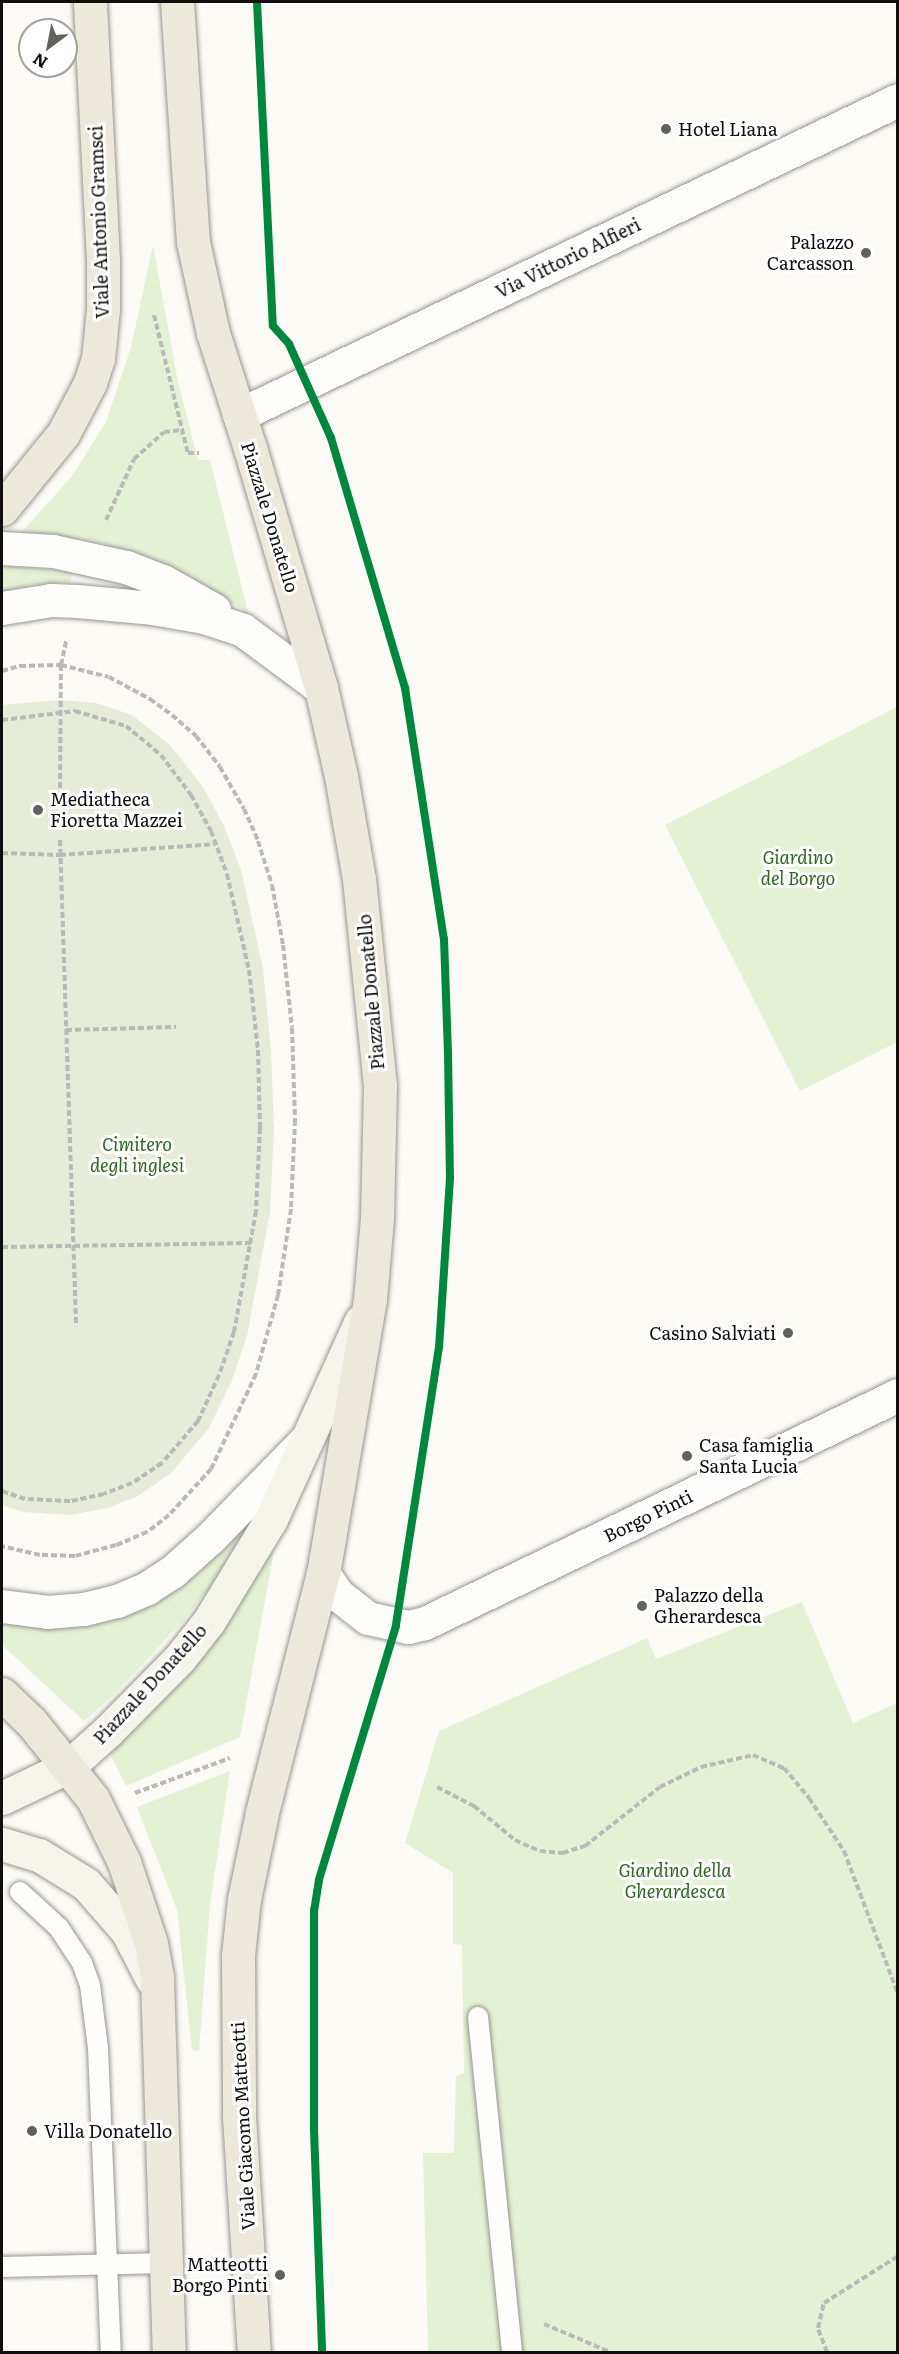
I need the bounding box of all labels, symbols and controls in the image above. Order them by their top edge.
north arrow [18,18,78,78]
text: N [27,48,52,75]
place label: Hotel Liana [678,118,778,140]
marker: Hotel Liana [659,122,673,136]
street label: Viale Antonio Gramsci [85,125,113,319]
street label: Via Vittorio Alfieri [492,213,644,303]
place label: Palazzo Carcasson [767,232,854,274]
marker: Palazzo Carcasson [859,246,873,260]
street label: Piazzale Donatello [237,439,303,595]
place label: Mediatheca Fioretta Mazzei [50,789,183,832]
marker: Mediatheca Fioretta Mazzei [31,803,45,817]
park label: Giardino del Borgo [761,847,835,890]
street label: Piazzale Donatello [353,913,389,1071]
park label: Cimitero degli inglesi [90,1134,184,1176]
place label: Casino Salviati [649,1322,776,1344]
marker: Casino Salviati [781,1326,795,1340]
place label: Casa famiglia Santa Lucia [699,1435,814,1478]
marker: Casa famiglia Santa Lucia [680,1449,694,1463]
street label: Borgo Pinti [600,1485,696,1547]
place label: Palazzo della Gherardesca [654,1585,764,1628]
marker: Palazzo della Gherardesca [635,1599,649,1613]
street label: Piazzale Donatello [89,1619,211,1749]
park label: Giardino della Gherardesca [619,1860,731,1902]
street label: Viale Giacomo Matteotti [227,2021,259,2231]
place label: Villa Donatello [44,2120,172,2142]
marker: Villa Donatello [25,2124,39,2138]
place label: Matteotti Borgo Pinti [172,2254,268,2296]
marker: Matteotti Borgo Pinti [273,2268,287,2282]

